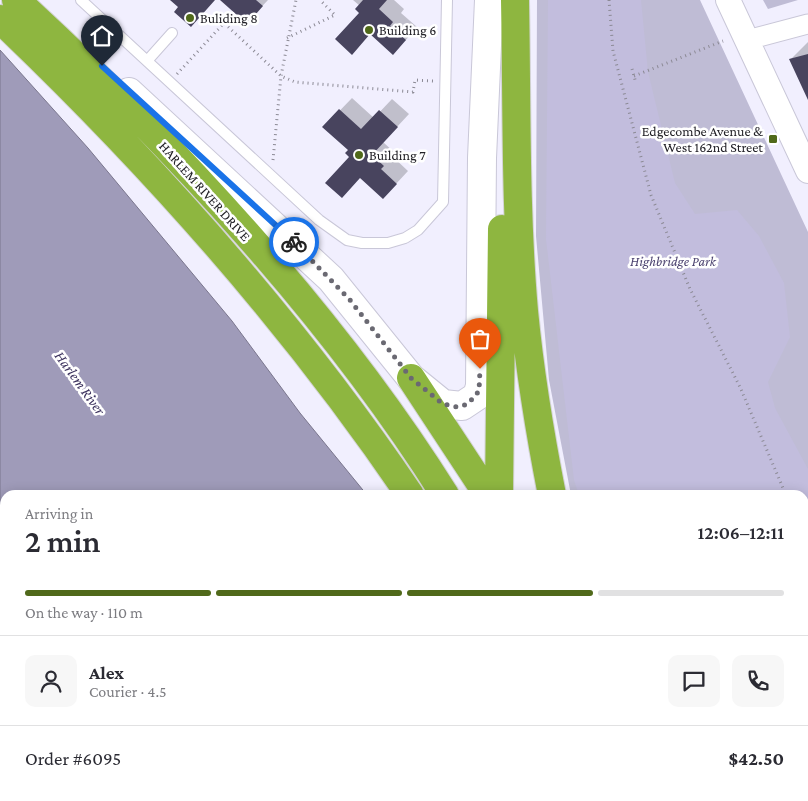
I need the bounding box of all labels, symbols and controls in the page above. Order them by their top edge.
place label: Buliding 8 [200,10,258,26]
marker: Buliding 8 [184,12,196,24]
pin [81,15,123,66]
icon: home [88,22,116,50]
place label: Building 6 [379,22,436,38]
marker: Building 6 [363,24,375,36]
place label: Edgecombe Avenue & West 162nd Street [642,123,763,155]
marker: Edgecombe Avenue & West 162nd Street [767,133,779,145]
street label: HARLEM RIVER DRIVE [156,138,254,244]
place label: Building 7 [369,147,426,163]
marker: Building 7 [353,149,365,161]
courier [269,217,319,267]
icon: bike [280,228,308,256]
park label: Highbridge Park [630,253,717,269]
pin [459,318,501,369]
icon: bag [466,325,494,353]
water label: Harlem River [52,348,109,418]
text: Arriving in [25,505,93,522]
text: 12:06–12:11 [697,522,784,543]
text: 2 min [25,523,100,559]
text: On the way · 110 m [25,604,143,621]
button: person [25,655,77,707]
button: chat [668,655,720,707]
button: phone [732,655,784,707]
text: Alex [89,662,124,683]
text: Courier · 4.5 [89,683,167,700]
text: Order #6095 [25,748,121,769]
text: $42.50 [729,748,784,769]

